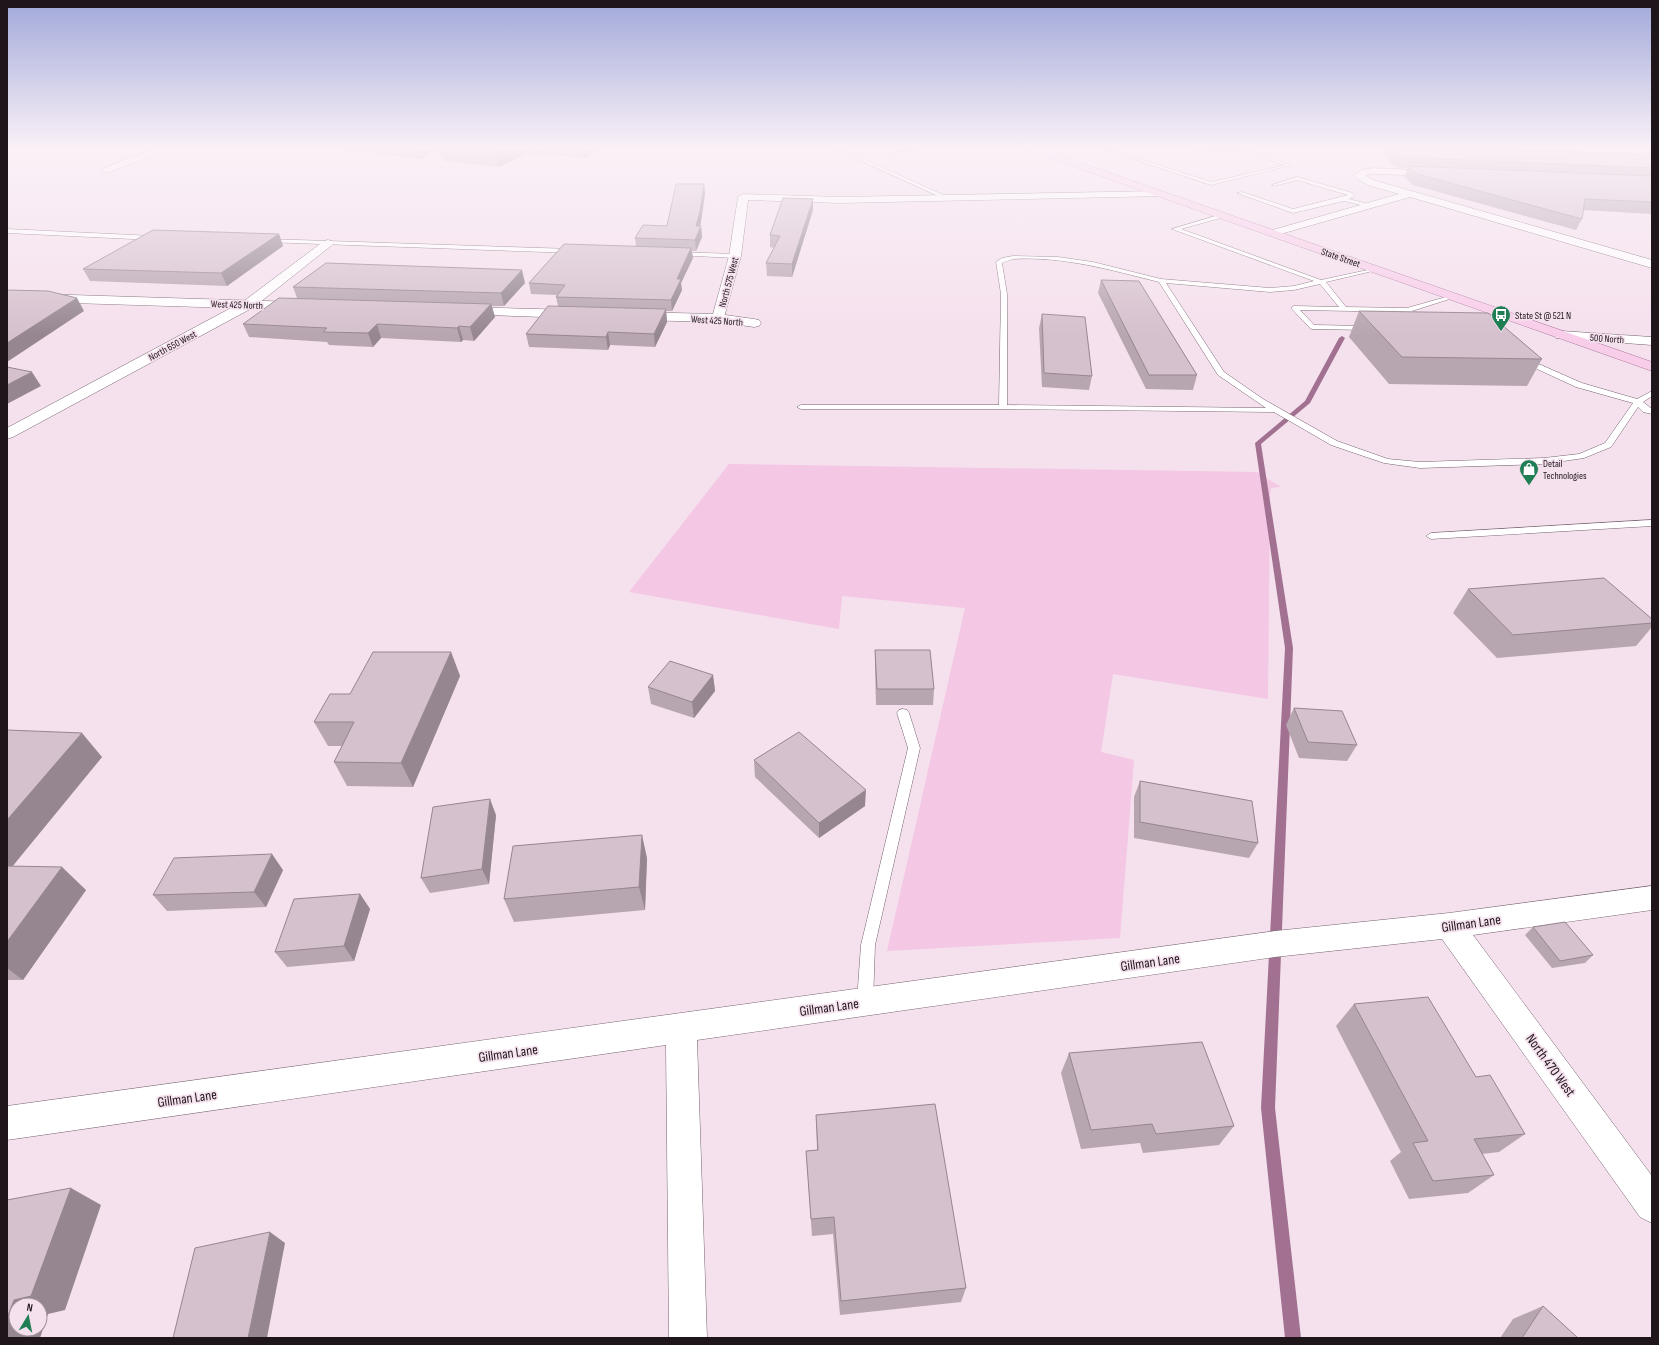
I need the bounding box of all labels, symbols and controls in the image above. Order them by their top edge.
street label: State Street [1319,246,1362,270]
street label: North 575 West [716,256,741,309]
street label: West 425 North [211,298,263,312]
bus stop icon: State St @ 521 N [1490,304,1512,332]
place label: State St @ 521 N [1515,310,1571,322]
street label: West 425 North [691,313,743,329]
street label: North 650 West [146,328,199,364]
street label: 500 North [1590,332,1624,346]
shop icon: Detail Technologies [1518,458,1540,486]
place label: Detail Technologies [1543,458,1587,482]
street label: Gillman Lane [1440,911,1502,936]
street label: Gillman Lane [1119,950,1181,975]
street label: Gillman Lane [798,995,860,1020]
street label: North 470 West [1522,1031,1579,1100]
street label: Gillman Lane [477,1041,539,1066]
street label: Gillman Lane [156,1086,218,1111]
north arrow [8,1297,48,1337]
text: N [26,1301,34,1315]

